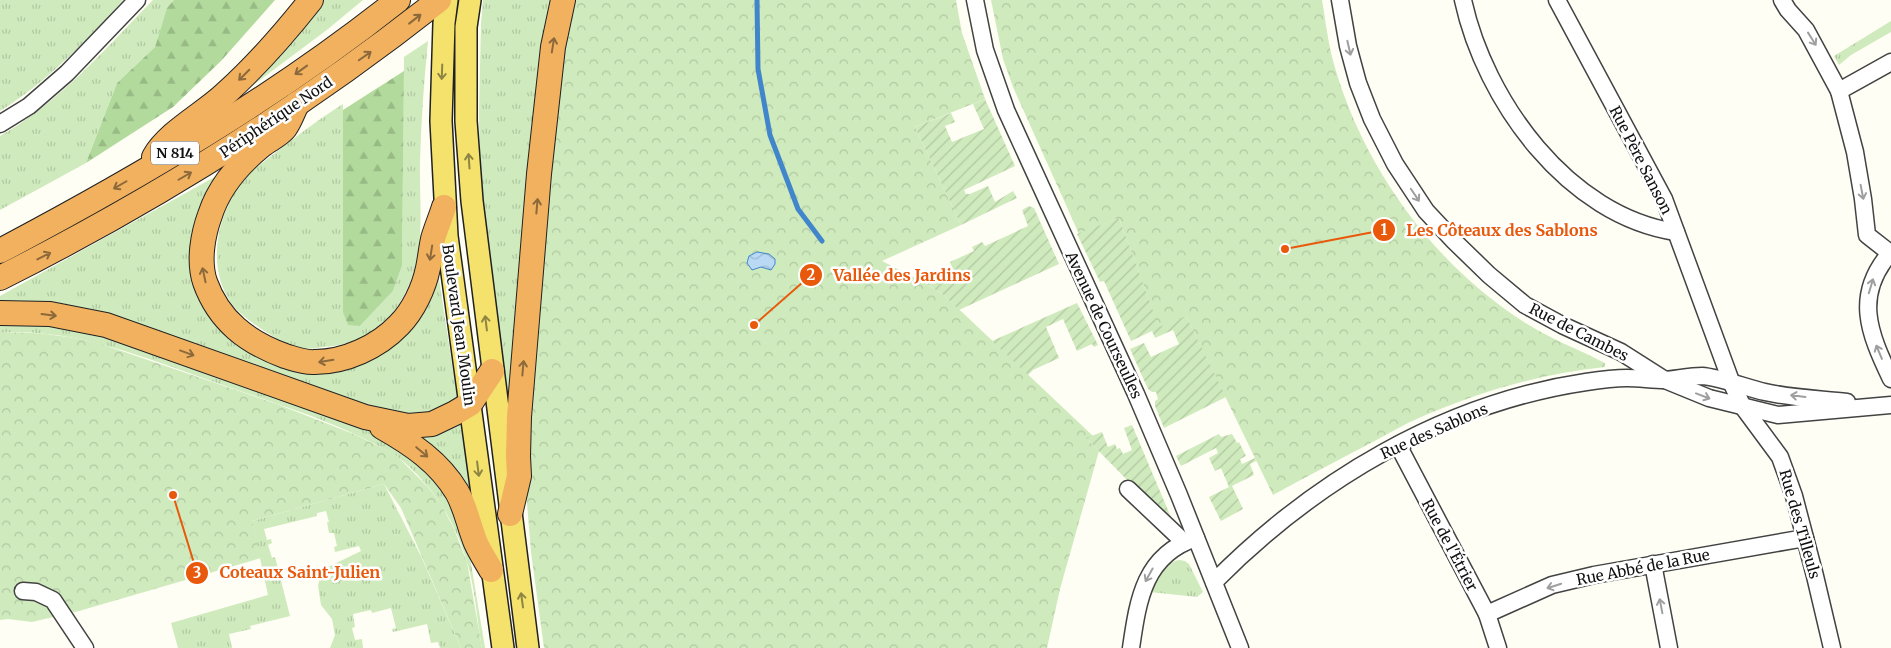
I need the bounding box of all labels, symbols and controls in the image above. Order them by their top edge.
one-way arrow [408,14,421,25]
one-way arrow [1807,31,1817,45]
one-way arrow [549,37,559,53]
one-way arrow [1345,39,1354,55]
one-way arrow [358,51,372,61]
one-way arrow [437,64,447,80]
one-way arrow [295,65,308,76]
one-way arrow [237,69,250,81]
street label: Périphérique Nord [216,72,336,162]
street label: Rue Père Sanson [1605,103,1677,217]
road number: N 814 [151,142,199,164]
one-way arrow [464,154,473,170]
one-way arrow [178,171,192,181]
one-way arrow [112,180,127,190]
one-way arrow [1857,183,1867,199]
one-way arrow [1410,188,1420,202]
one-way arrow [532,199,541,215]
callout: Les Côteaux des Sablons [1371,214,1608,245]
text: 1 [1381,220,1388,239]
text: Les Côteaux des Sablons [1406,220,1598,240]
street label: Boulevard Jean Moulin [438,243,480,407]
one-way arrow [425,245,435,261]
street label: Avenue de Courseulles [1061,247,1146,402]
one-way arrow [36,251,51,261]
callout: Vallée des Jardins [798,260,981,291]
text: 2 [807,265,816,284]
text: Vallée des Jardins [832,265,971,285]
one-way arrow [199,267,209,283]
one-way arrow [1867,279,1877,295]
street label: Rue de Cambes [1526,299,1632,365]
one-way arrow [40,310,56,320]
one-way arrow [481,315,491,331]
one-way arrow [1873,345,1883,360]
one-way arrow [179,349,195,358]
one-way arrow [319,356,335,366]
one-way arrow [519,361,528,377]
one-way arrow [1791,391,1807,401]
one-way arrow [1695,392,1710,401]
street label: Rue des Sablons [1377,399,1491,463]
one-way arrow [415,446,428,457]
one-way arrow [473,461,483,477]
street label: Rue des Tilleuls [1775,467,1825,581]
street label: Rue de l'Étrier [1418,495,1483,594]
street label: Rue Abbé de la Rue [1575,545,1711,589]
callout: Coteaux Saint-Julien [185,557,390,588]
text: Coteaux Saint-Julien [220,562,380,582]
text: 3 [193,563,201,582]
one-way arrow [1144,567,1154,582]
one-way arrow [1546,581,1562,591]
one-way arrow [516,592,526,608]
one-way arrow [1655,599,1665,615]

